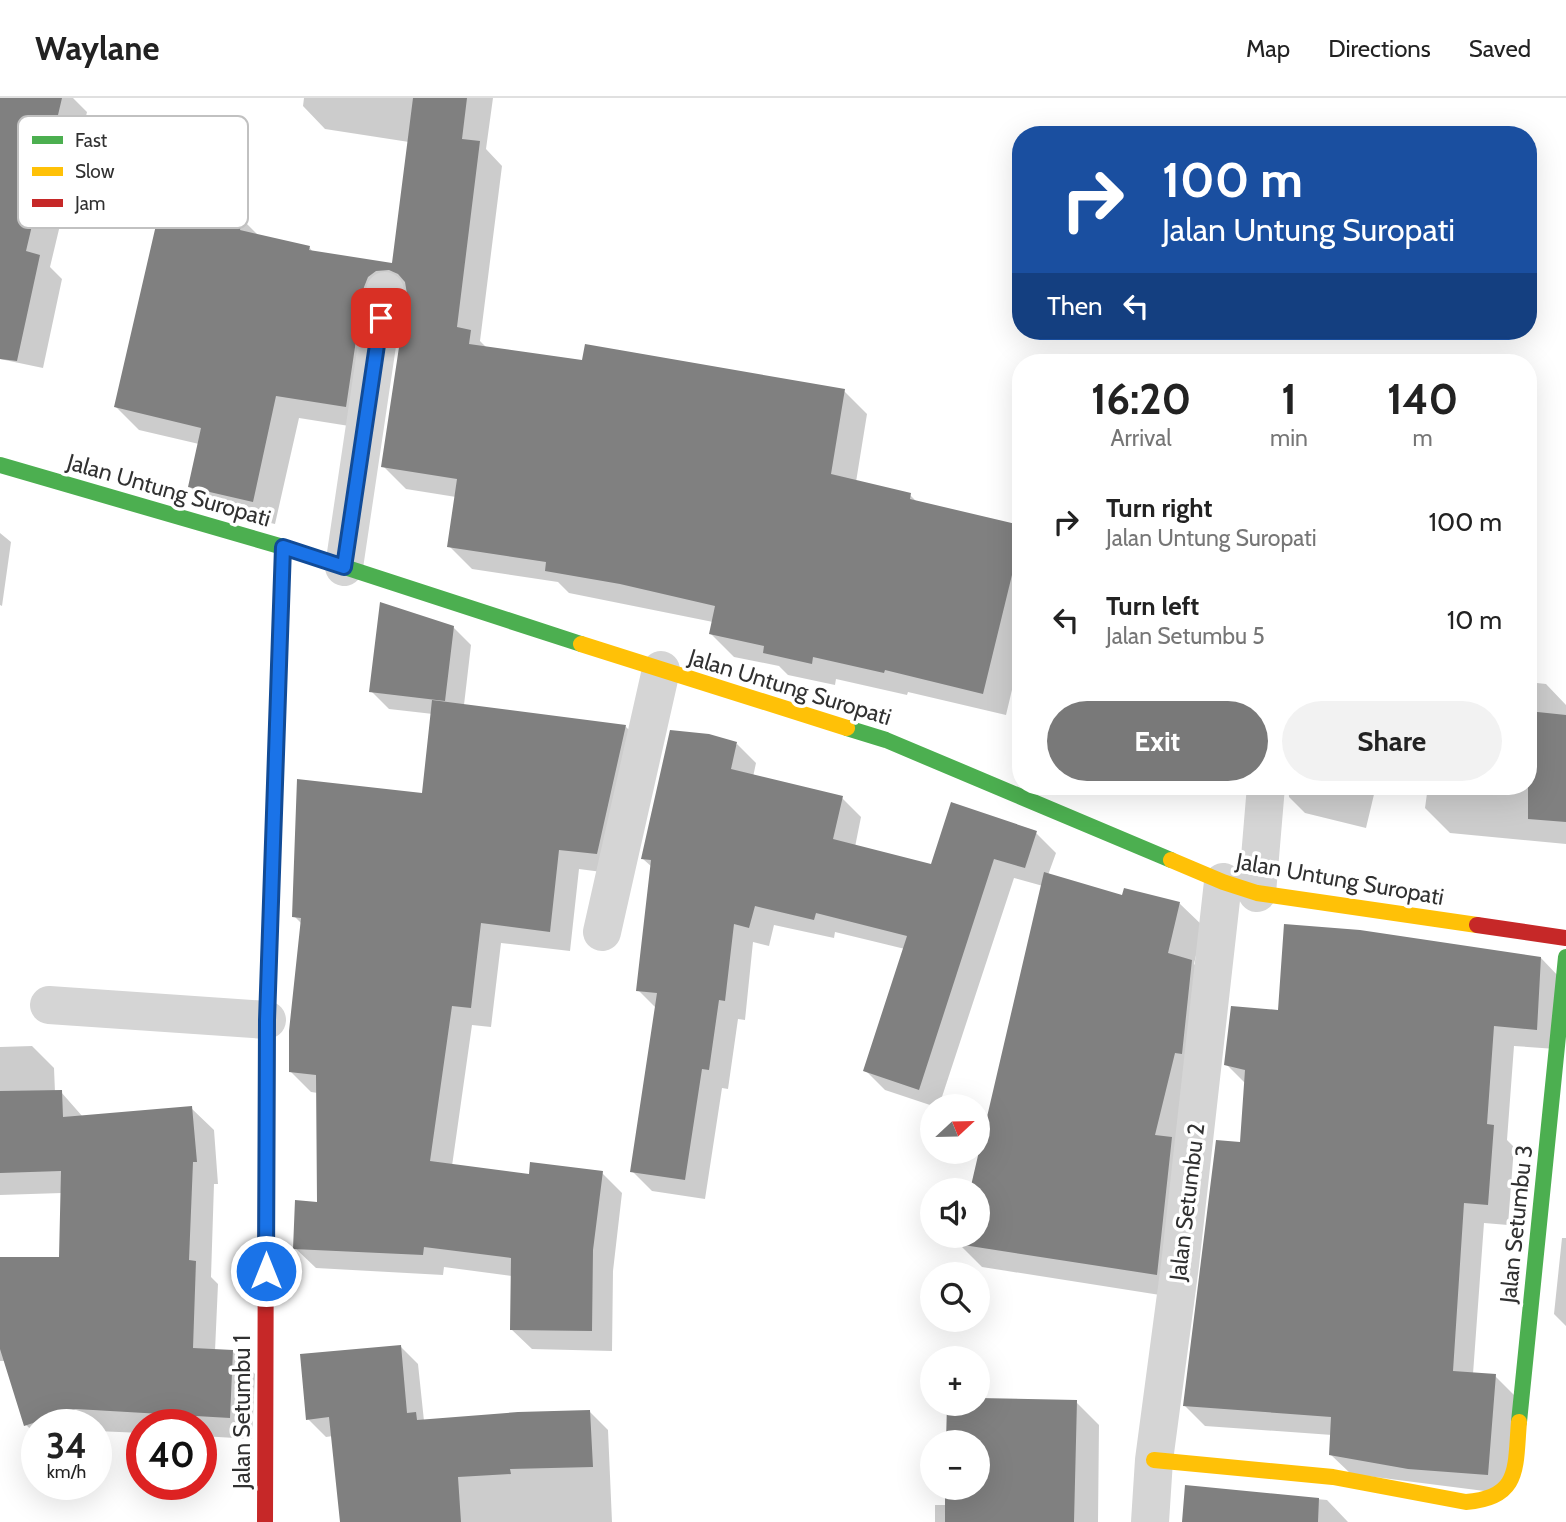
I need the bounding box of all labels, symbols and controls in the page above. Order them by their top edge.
text: Waylane [35,28,159,68]
text: Map [1246,34,1290,63]
text: Directions [1328,34,1431,63]
text: Saved [1469,34,1531,63]
legend [18,116,248,228]
text: Fast [75,129,108,152]
text: 100 m [1162,150,1303,209]
icon: right [1047,154,1138,245]
text: Slow [75,160,115,183]
text: Jam [74,192,105,215]
text: Jalan Untung Suropati [1162,210,1455,249]
icon: left [1117,287,1155,325]
pin [351,288,411,348]
text: Then [1047,290,1103,322]
icon: arrive [362,299,400,337]
text: 16:20 [1091,373,1191,425]
text: 1 [1281,373,1297,425]
text: 140 [1387,373,1458,425]
text: Arrival [1110,424,1172,452]
text: min [1270,424,1308,452]
text: m [1412,424,1433,452]
street label: Jalan Untung Suropati [63,447,274,532]
text: Turn right [1106,492,1212,524]
icon: right [1047,503,1085,541]
text: 100 m [1429,506,1502,538]
text: Jalan Untung Suropati [1106,524,1317,552]
text: Turn left [1106,590,1199,622]
icon: left [1047,601,1085,639]
text: 10 m [1447,604,1502,636]
text: Jalan Setumbu 5 [1106,622,1265,650]
street label: Jalan Untung Suropati [684,643,895,731]
button: Exit [1047,701,1268,781]
button: Share [1282,701,1502,781]
street label: Jalan Untung Suropati [1233,847,1446,911]
north arrow [920,1094,990,1164]
map controls [920,1094,990,1500]
street label: Jalan Setumbu 2 [1163,1122,1211,1283]
street label: Jalan Setumbu 3 [1494,1144,1538,1305]
button: sound [920,1178,990,1248]
position arrow [229,1234,303,1308]
button: search [920,1262,990,1332]
street label: Jalan Setumbu 1 [228,1335,256,1490]
button: + [920,1346,990,1416]
speed limit sign: 40 [126,1409,217,1500]
text: 34 [46,1424,87,1467]
button: − [920,1430,990,1500]
text: km/h [47,1461,86,1483]

